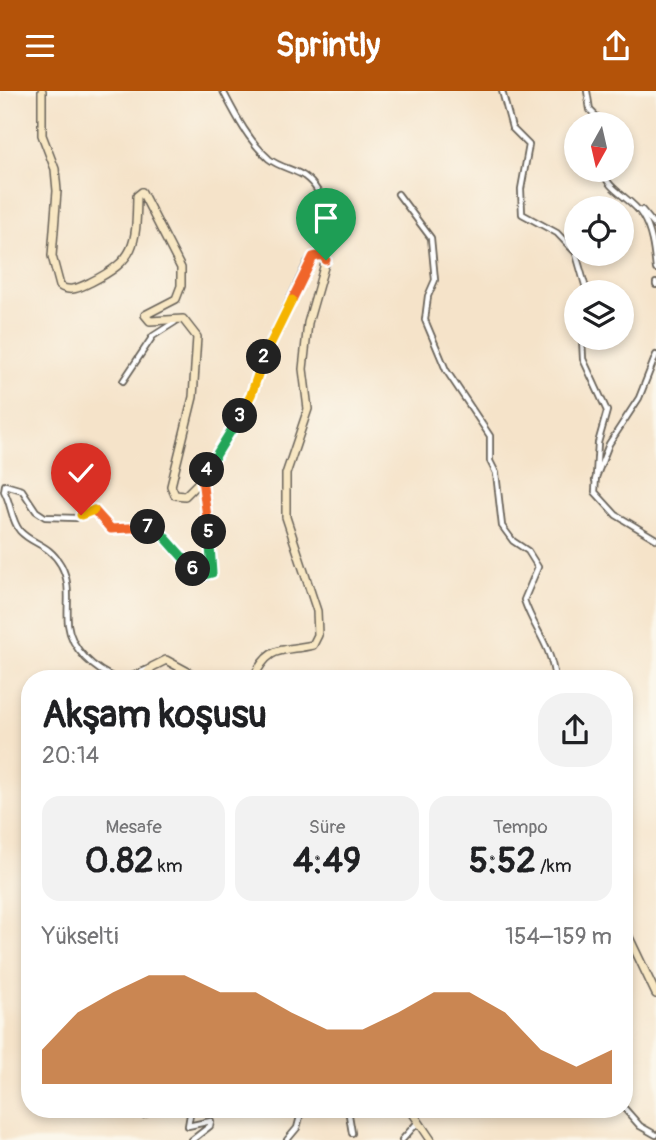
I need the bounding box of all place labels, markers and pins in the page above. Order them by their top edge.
pin [296,188,356,260]
pin: 2 [246,339,282,375]
pin: 3 [222,399,258,433]
pin [51,443,111,515]
pin: 4 [190,453,224,487]
pin: 7 [130,509,166,544]
pin: 5 [192,515,227,549]
pin: 6 [176,552,210,587]

